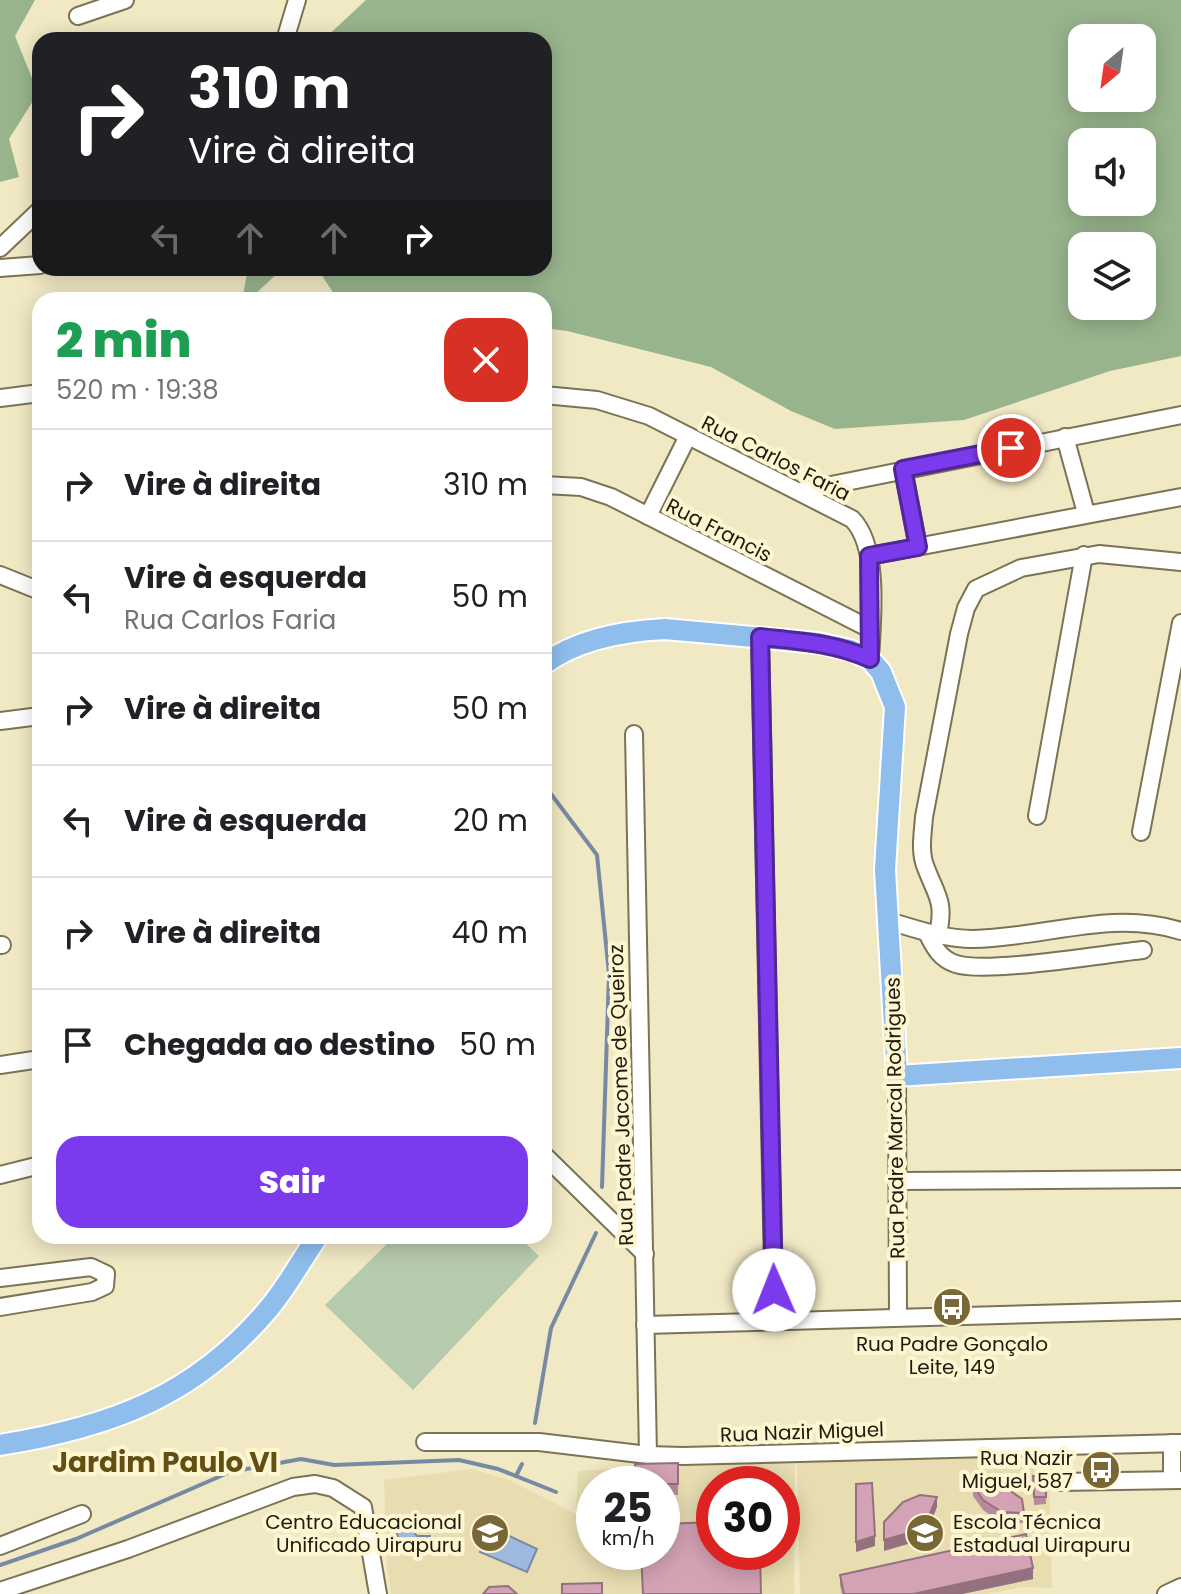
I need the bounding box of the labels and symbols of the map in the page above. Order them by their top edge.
north arrow [1068,24,1156,112]
street label: Rua Carlos Faria [697,408,855,508]
pin [977,414,1045,482]
street label: Rua Francis [661,491,777,569]
street label: Rua Padre Jacome de Queiroz [602,944,640,1246]
street label: Rua Padre Marcal Rodrigues [879,977,911,1259]
position arrow [732,1248,816,1332]
bus stop icon: Rua Padre Gonçalo Leite, 149 [931,1286,973,1328]
place label: Rua Padre Gonçalo Leite, 149 [856,1330,1048,1381]
street label: Rua Nazir Miguel [720,1415,884,1449]
district label: Jardim Paulo VI [52,1443,278,1482]
place label: Rua Nazir Miguel, 587 [962,1444,1073,1495]
bus stop icon: Rua Nazir Miguel, 587 [1080,1449,1122,1491]
speed limit sign: 30 [696,1466,800,1570]
place label: Centro Educacional Unificado Uirapuru [265,1508,462,1559]
place label: Escola Técnica Estadual Uirapuru [953,1508,1131,1559]
school or university icon: Centro Educacional Unificado Uirapuru [469,1512,511,1554]
school or university icon: Escola Técnica Estadual Uirapuru [904,1512,946,1554]

